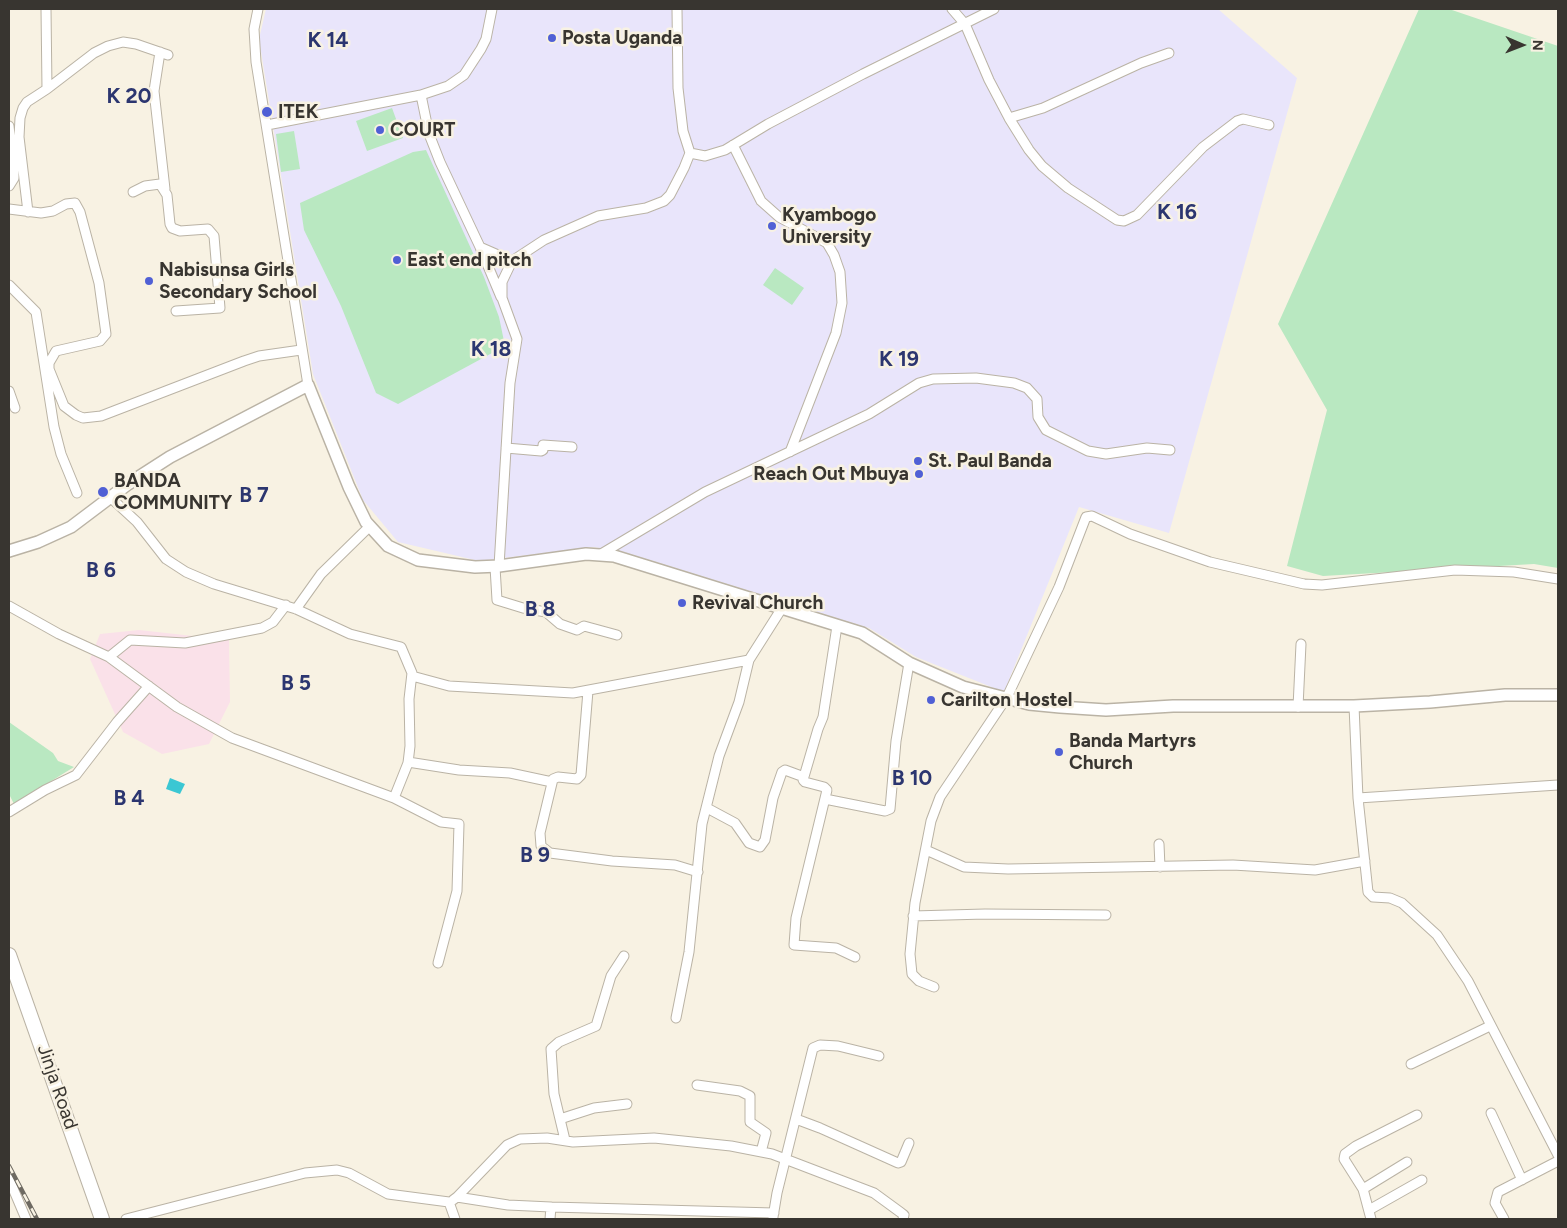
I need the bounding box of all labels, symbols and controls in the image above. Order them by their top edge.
north arrow [1497,20,1547,70]
place label: Posta Uganda [562,27,682,49]
district label: K 14 [307,28,349,54]
marker: Posta Uganda [546,32,558,44]
text: N [1529,40,1546,51]
district label: K 20 [107,84,151,110]
place label: ITEK [278,101,318,123]
marker: ITEK [260,105,274,119]
place label: COURT [390,119,455,141]
marker: COURT [374,124,386,136]
district label: K 16 [1157,200,1197,226]
place label: Kyambogo University [782,204,876,248]
marker: Kyambogo University [766,220,778,232]
place label: East end pitch [407,249,532,271]
marker: East end pitch [391,254,403,266]
place label: Nabisunsa Girls Secondary School [159,259,317,303]
marker: Nabisunsa Girls Secondary School [143,275,155,287]
district label: K 18 [471,337,511,363]
district label: K 19 [879,347,919,373]
place label: St. Paul Banda [928,450,1052,472]
marker: St. Paul Banda [912,455,924,467]
place label: Reach Out Mbuya [753,463,909,485]
marker: Reach Out Mbuya [913,468,925,480]
place label: BANDA COMMUNITY [114,470,232,514]
district label: B 7 [239,483,269,509]
marker: BANDA COMMUNITY [96,485,110,499]
district label: B 6 [86,558,116,584]
place label: Revival Church [692,592,823,614]
district label: B 8 [525,597,555,623]
marker: Revival Church [676,597,688,609]
district label: B 5 [281,671,311,697]
place label: Carilton Hostel [941,689,1072,711]
marker: Carilton Hostel [925,694,937,706]
place label: Banda Martyrs Church [1069,730,1196,774]
marker: Banda Martyrs Church [1053,746,1065,758]
district label: B 10 [892,766,932,792]
district label: B 4 [113,786,145,812]
district label: B 9 [520,843,550,869]
street label: Jinja Road [32,1042,82,1132]

